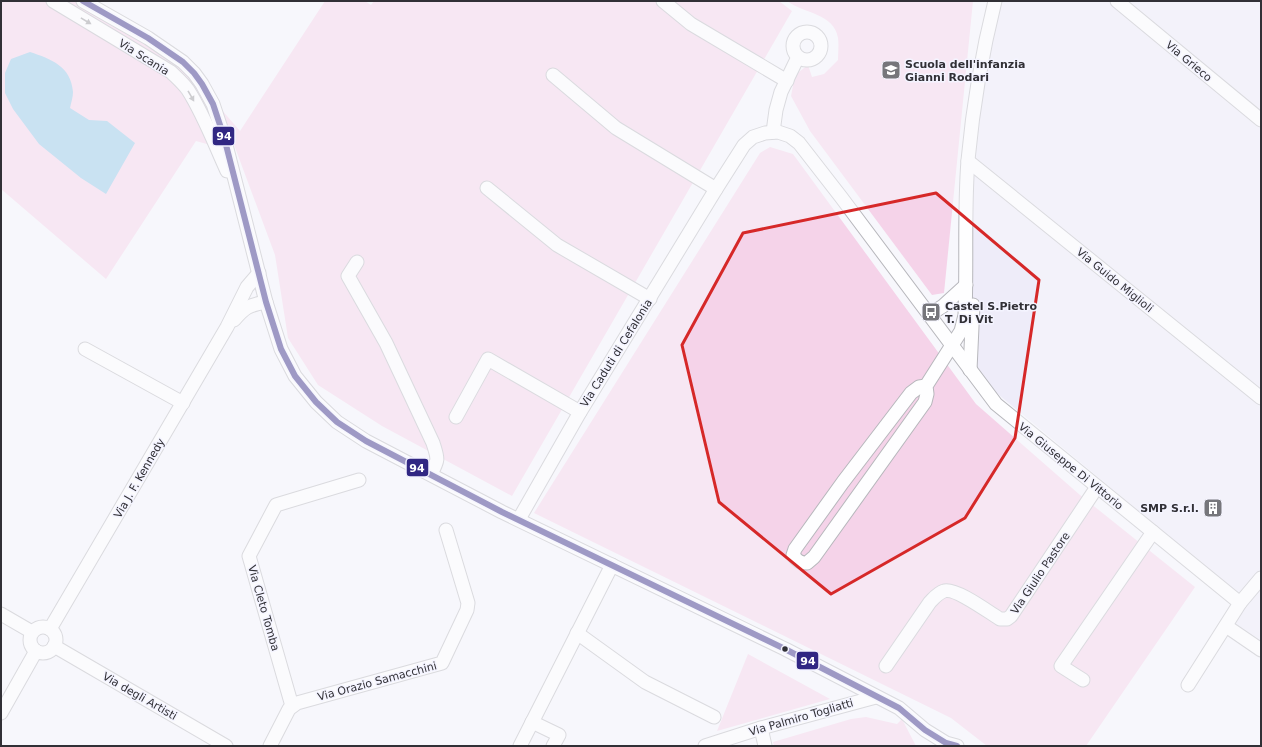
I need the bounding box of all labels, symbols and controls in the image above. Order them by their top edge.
one-way arrow [80,18,92,25]
street label: Via Scania [116,37,171,78]
street label: Via Grieco [1163,38,1215,85]
place label: Scuola dell'infanzia Gianni Rodari [905,58,1025,84]
school or university icon: Scuola dell'infanzia Gianni Rodari [880,59,902,81]
one-way arrow [188,90,195,102]
line badge: 94 [212,126,235,146]
text: 94 [216,130,232,143]
street label: Via Guido Miglioli [1074,245,1156,315]
street label: Via Caduti di Cefalonia [578,297,655,410]
place label: Castel S.Pietro T. Di Vit [945,300,1037,326]
bus stop icon: Castel S.Pietro T. Di Vit [920,301,942,323]
street label: Via Giuseppe Di Vittorio [1016,420,1126,513]
street label: Via J. F. Kennedy [111,436,168,520]
line badge: 94 [406,458,429,477]
text: 94 [409,462,425,475]
building icon: SMP S.r.l. [1202,497,1224,519]
place label: SMP S.r.l. [1140,502,1199,515]
street label: Via Giulio Pastore [1008,530,1073,617]
street label: Via Cleto Tomba [245,564,282,653]
unlabelled marker [780,644,790,654]
line badge: 94 [796,651,819,670]
text: 94 [800,655,816,668]
street label: Via Orazio Samacchini [316,659,438,704]
street label: Via degli Artisti [100,670,179,723]
street label: Via Palmiro Togliatti [747,696,855,739]

